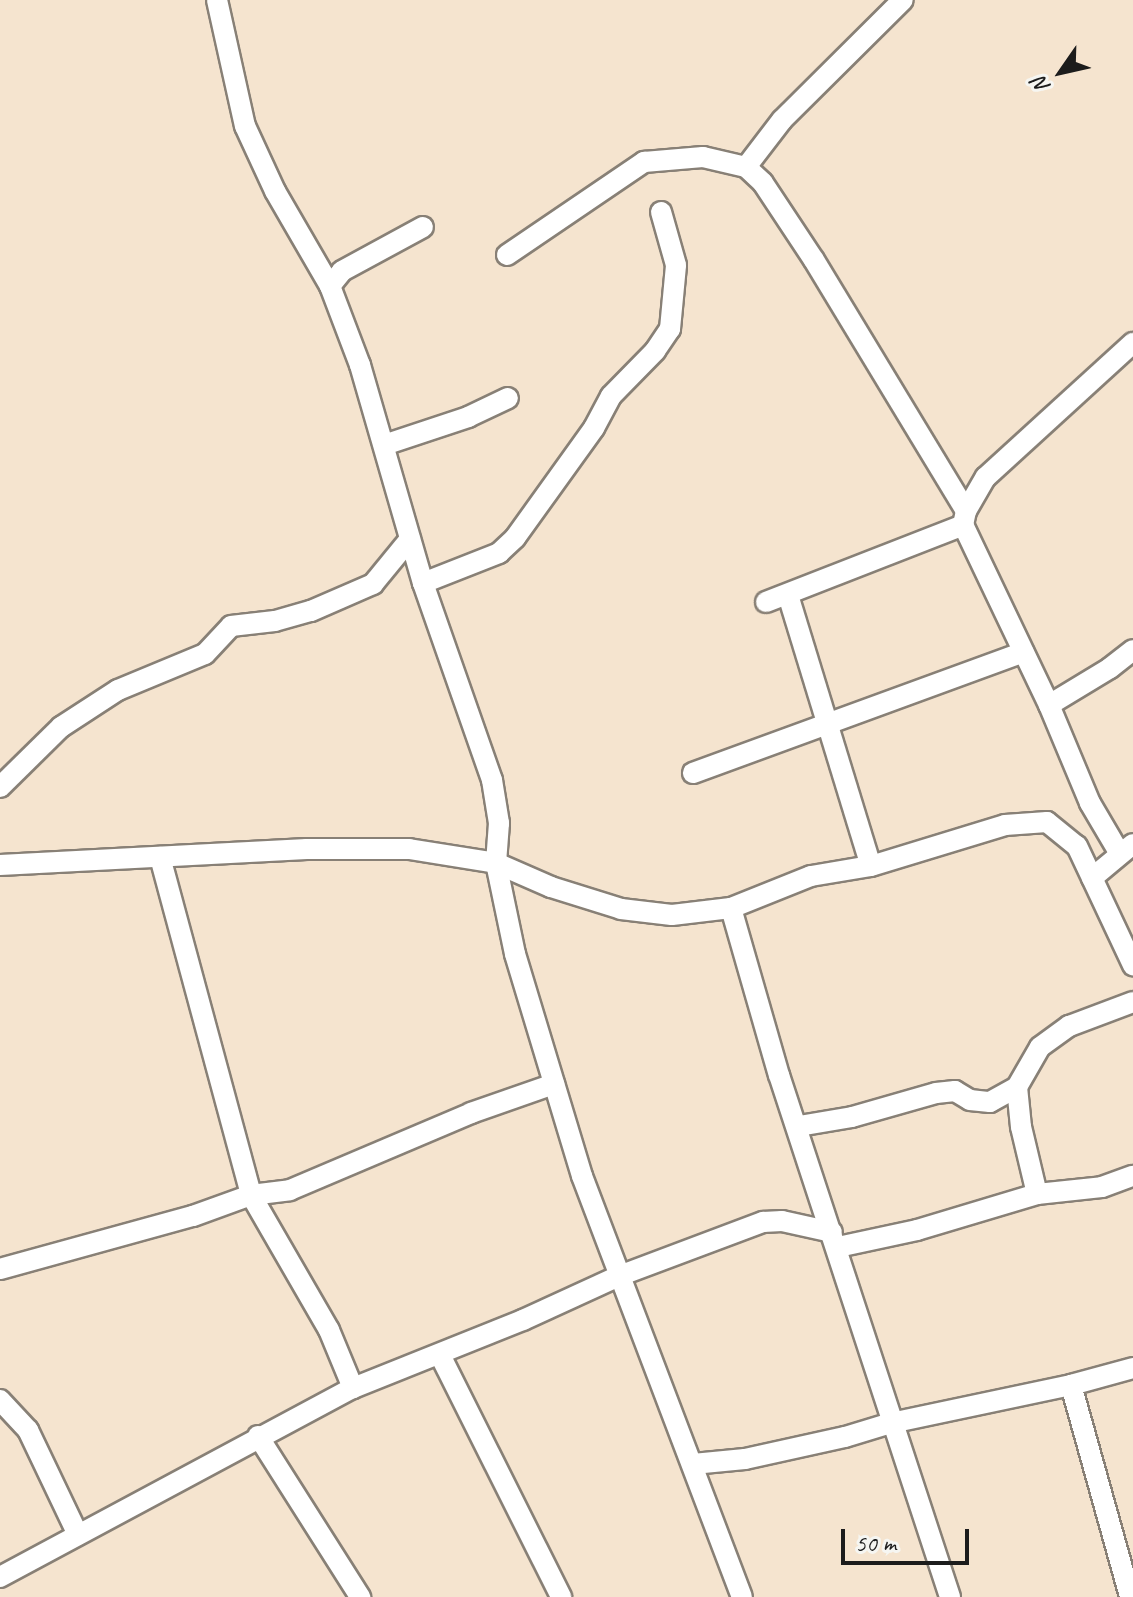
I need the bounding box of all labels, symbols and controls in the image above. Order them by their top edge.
north arrow [1021,32,1101,112]
text: N [1026,72,1057,99]
scale bar [845,1513,973,1563]
text: 50 m [855,1528,896,1558]

